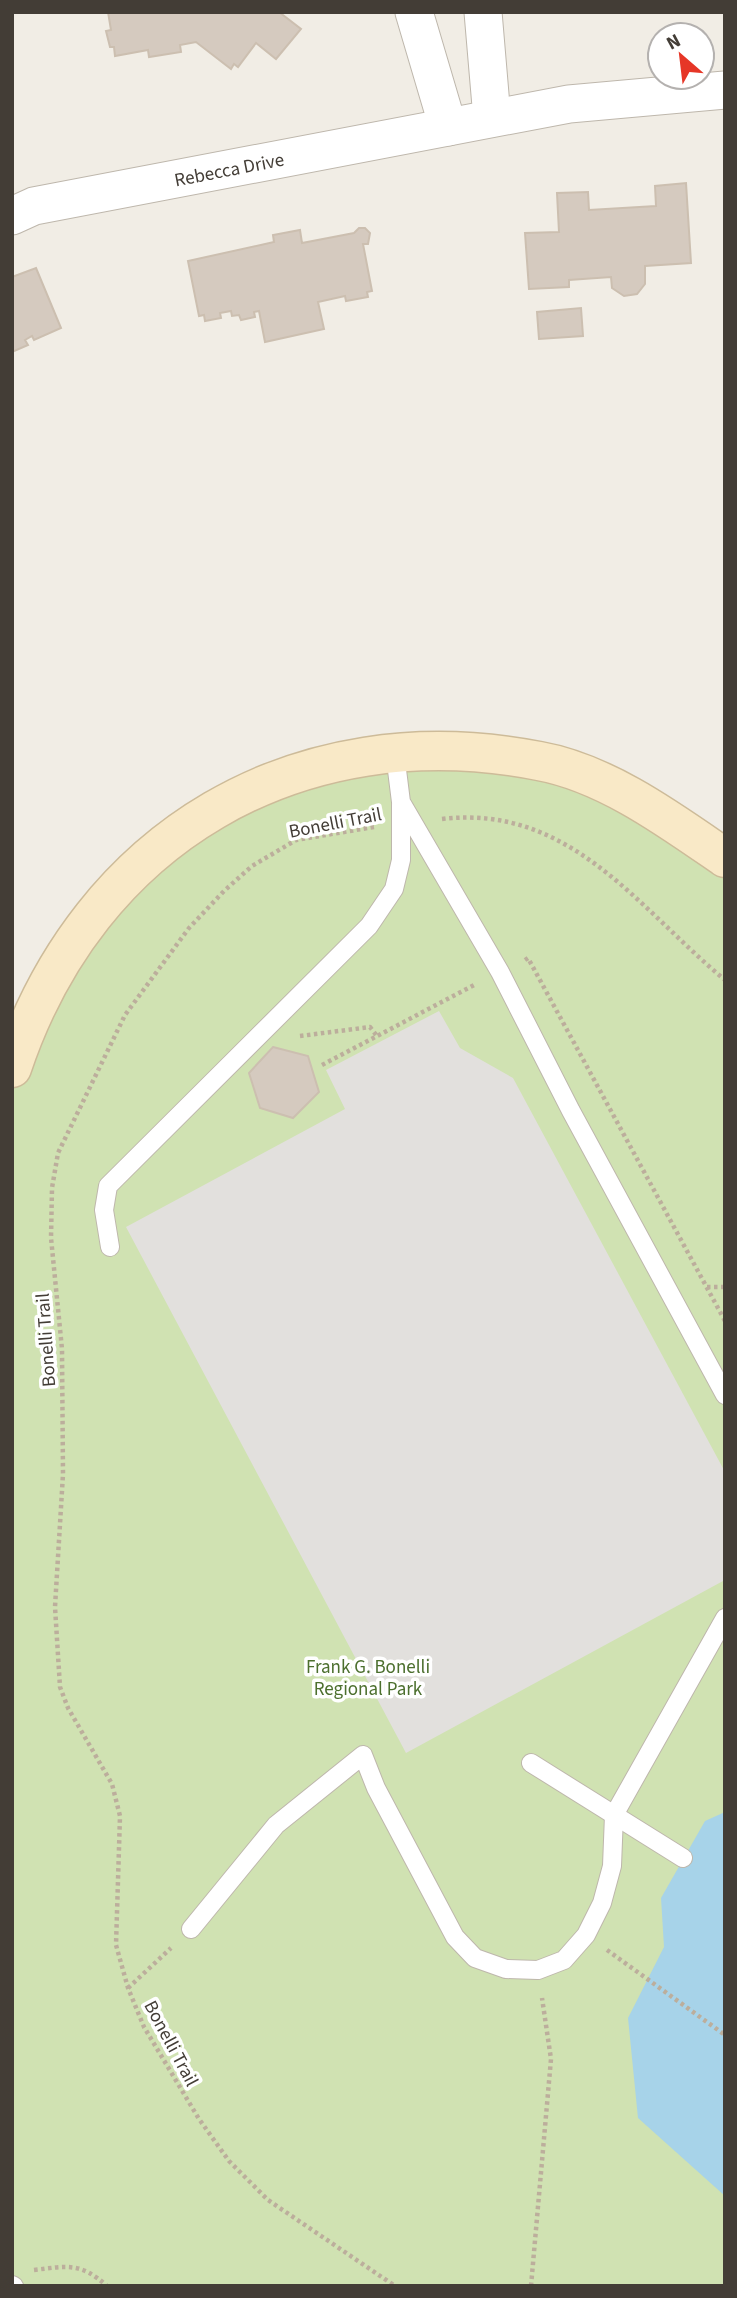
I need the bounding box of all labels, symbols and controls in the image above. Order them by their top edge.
north arrow [646,21,716,91]
text: N [662,27,686,57]
street label: Rebecca Drive [172,147,286,194]
street label: Bonelli Trail [287,801,384,846]
street label: Bonelli Trail [30,1292,63,1388]
park label: Frank G. Bonelli Regional Park [306,1654,430,1703]
street label: Bonelli Trail [137,1996,205,2092]

